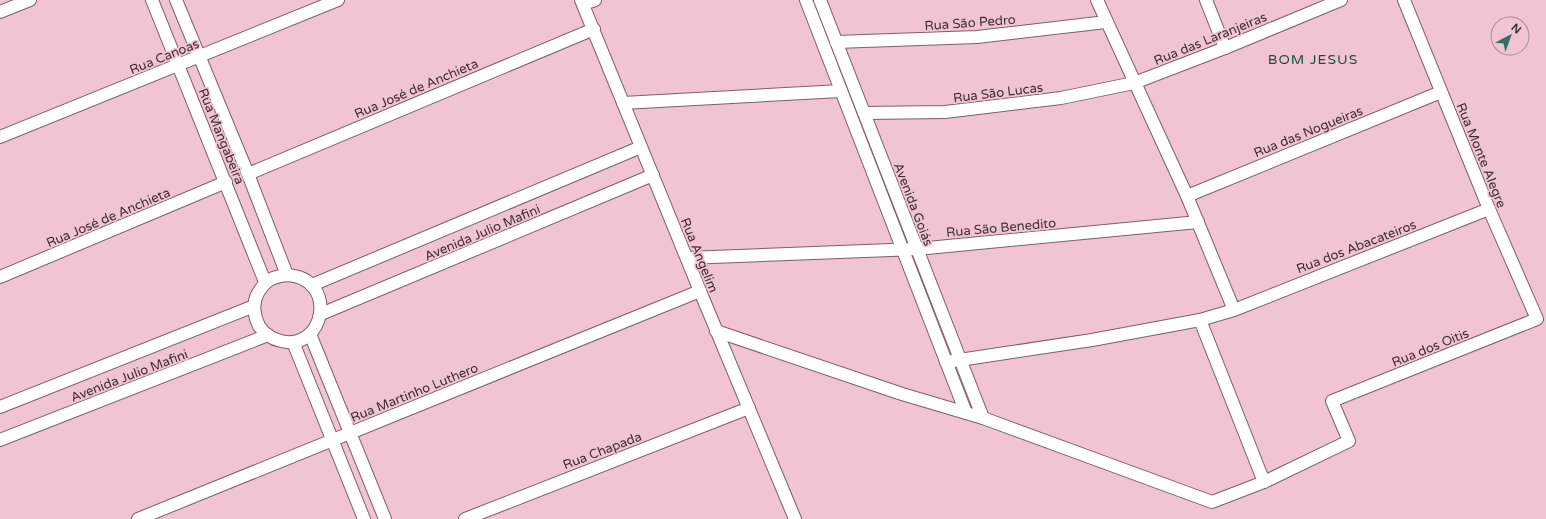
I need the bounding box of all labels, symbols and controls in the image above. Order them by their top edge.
street label: Rua das Laranjeiras [1152,9,1269,69]
street label: Rua São Pedro [924,12,1016,34]
north arrow [1490,16,1530,56]
text: N [1509,21,1524,37]
street label: Rua Canoas [127,36,201,78]
district label: BOM JESUS [1268,51,1358,68]
street label: Rua José de Anchieta [352,56,481,122]
street label: Rua São Lucas [952,80,1044,106]
street label: Rua Mangabeira [195,86,248,187]
street label: Rua Monte Alegre [1453,100,1509,210]
street label: Rua das Nogueiras [1251,103,1365,161]
street label: Avenida Goiás [890,160,936,248]
street label: Rua José de Anchieta [44,185,173,251]
street label: Avenida Julio Mafini [422,201,543,265]
street label: Rua São Benedito [945,215,1057,241]
street label: Rua Angelim [677,216,721,295]
street label: Rua dos Abacateiros [1294,217,1419,277]
street label: Rua dos Oitis [1390,325,1471,371]
street label: Avenida Julio Mafini [68,346,190,406]
street label: Rua Martinho Luthero [348,360,481,426]
street label: Rua Chapada [561,429,644,473]

